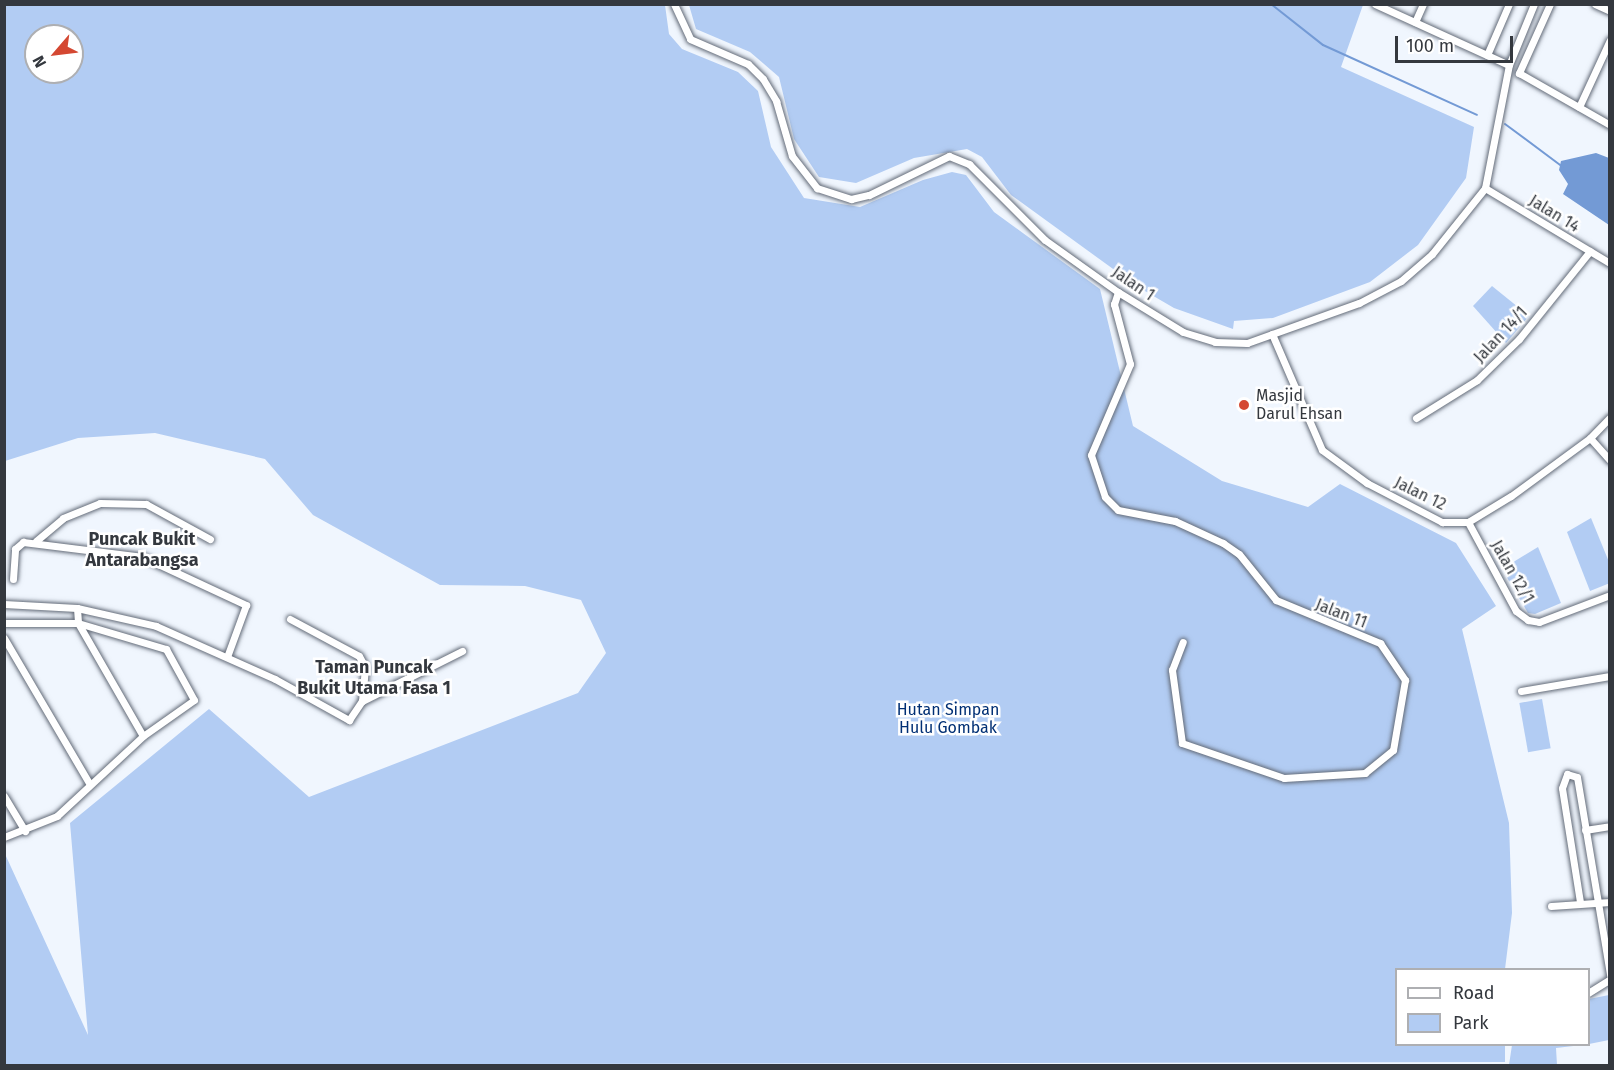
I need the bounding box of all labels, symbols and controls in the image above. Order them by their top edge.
north arrow [24,24,84,84]
scale bar [1398,24,1516,62]
text: 100 m [1406,35,1454,57]
text: N [29,53,50,71]
street label: Jalan 14 [1525,191,1583,237]
street label: Jalan 1 [1108,263,1158,305]
street label: Jalan 14/1 [1470,303,1532,367]
place label: Masjid Darul Ehsan [1256,386,1343,424]
marker: Masjid Darul Ehsan [1237,398,1251,412]
street label: Jalan 12 [1391,473,1449,515]
district label: Puncak Bukit Antarabangsa [85,529,199,572]
street label: Jalan 12/1 [1486,537,1538,607]
street label: Jalan 11 [1312,595,1370,633]
district label: Taman Puncak Bukit Utama Fasa 1 [297,657,451,700]
park label: Hutan Simpan Hulu Gombak [897,700,999,738]
legend [1395,968,1590,1046]
text: Road [1453,982,1495,1004]
text: Park [1453,1012,1488,1034]

